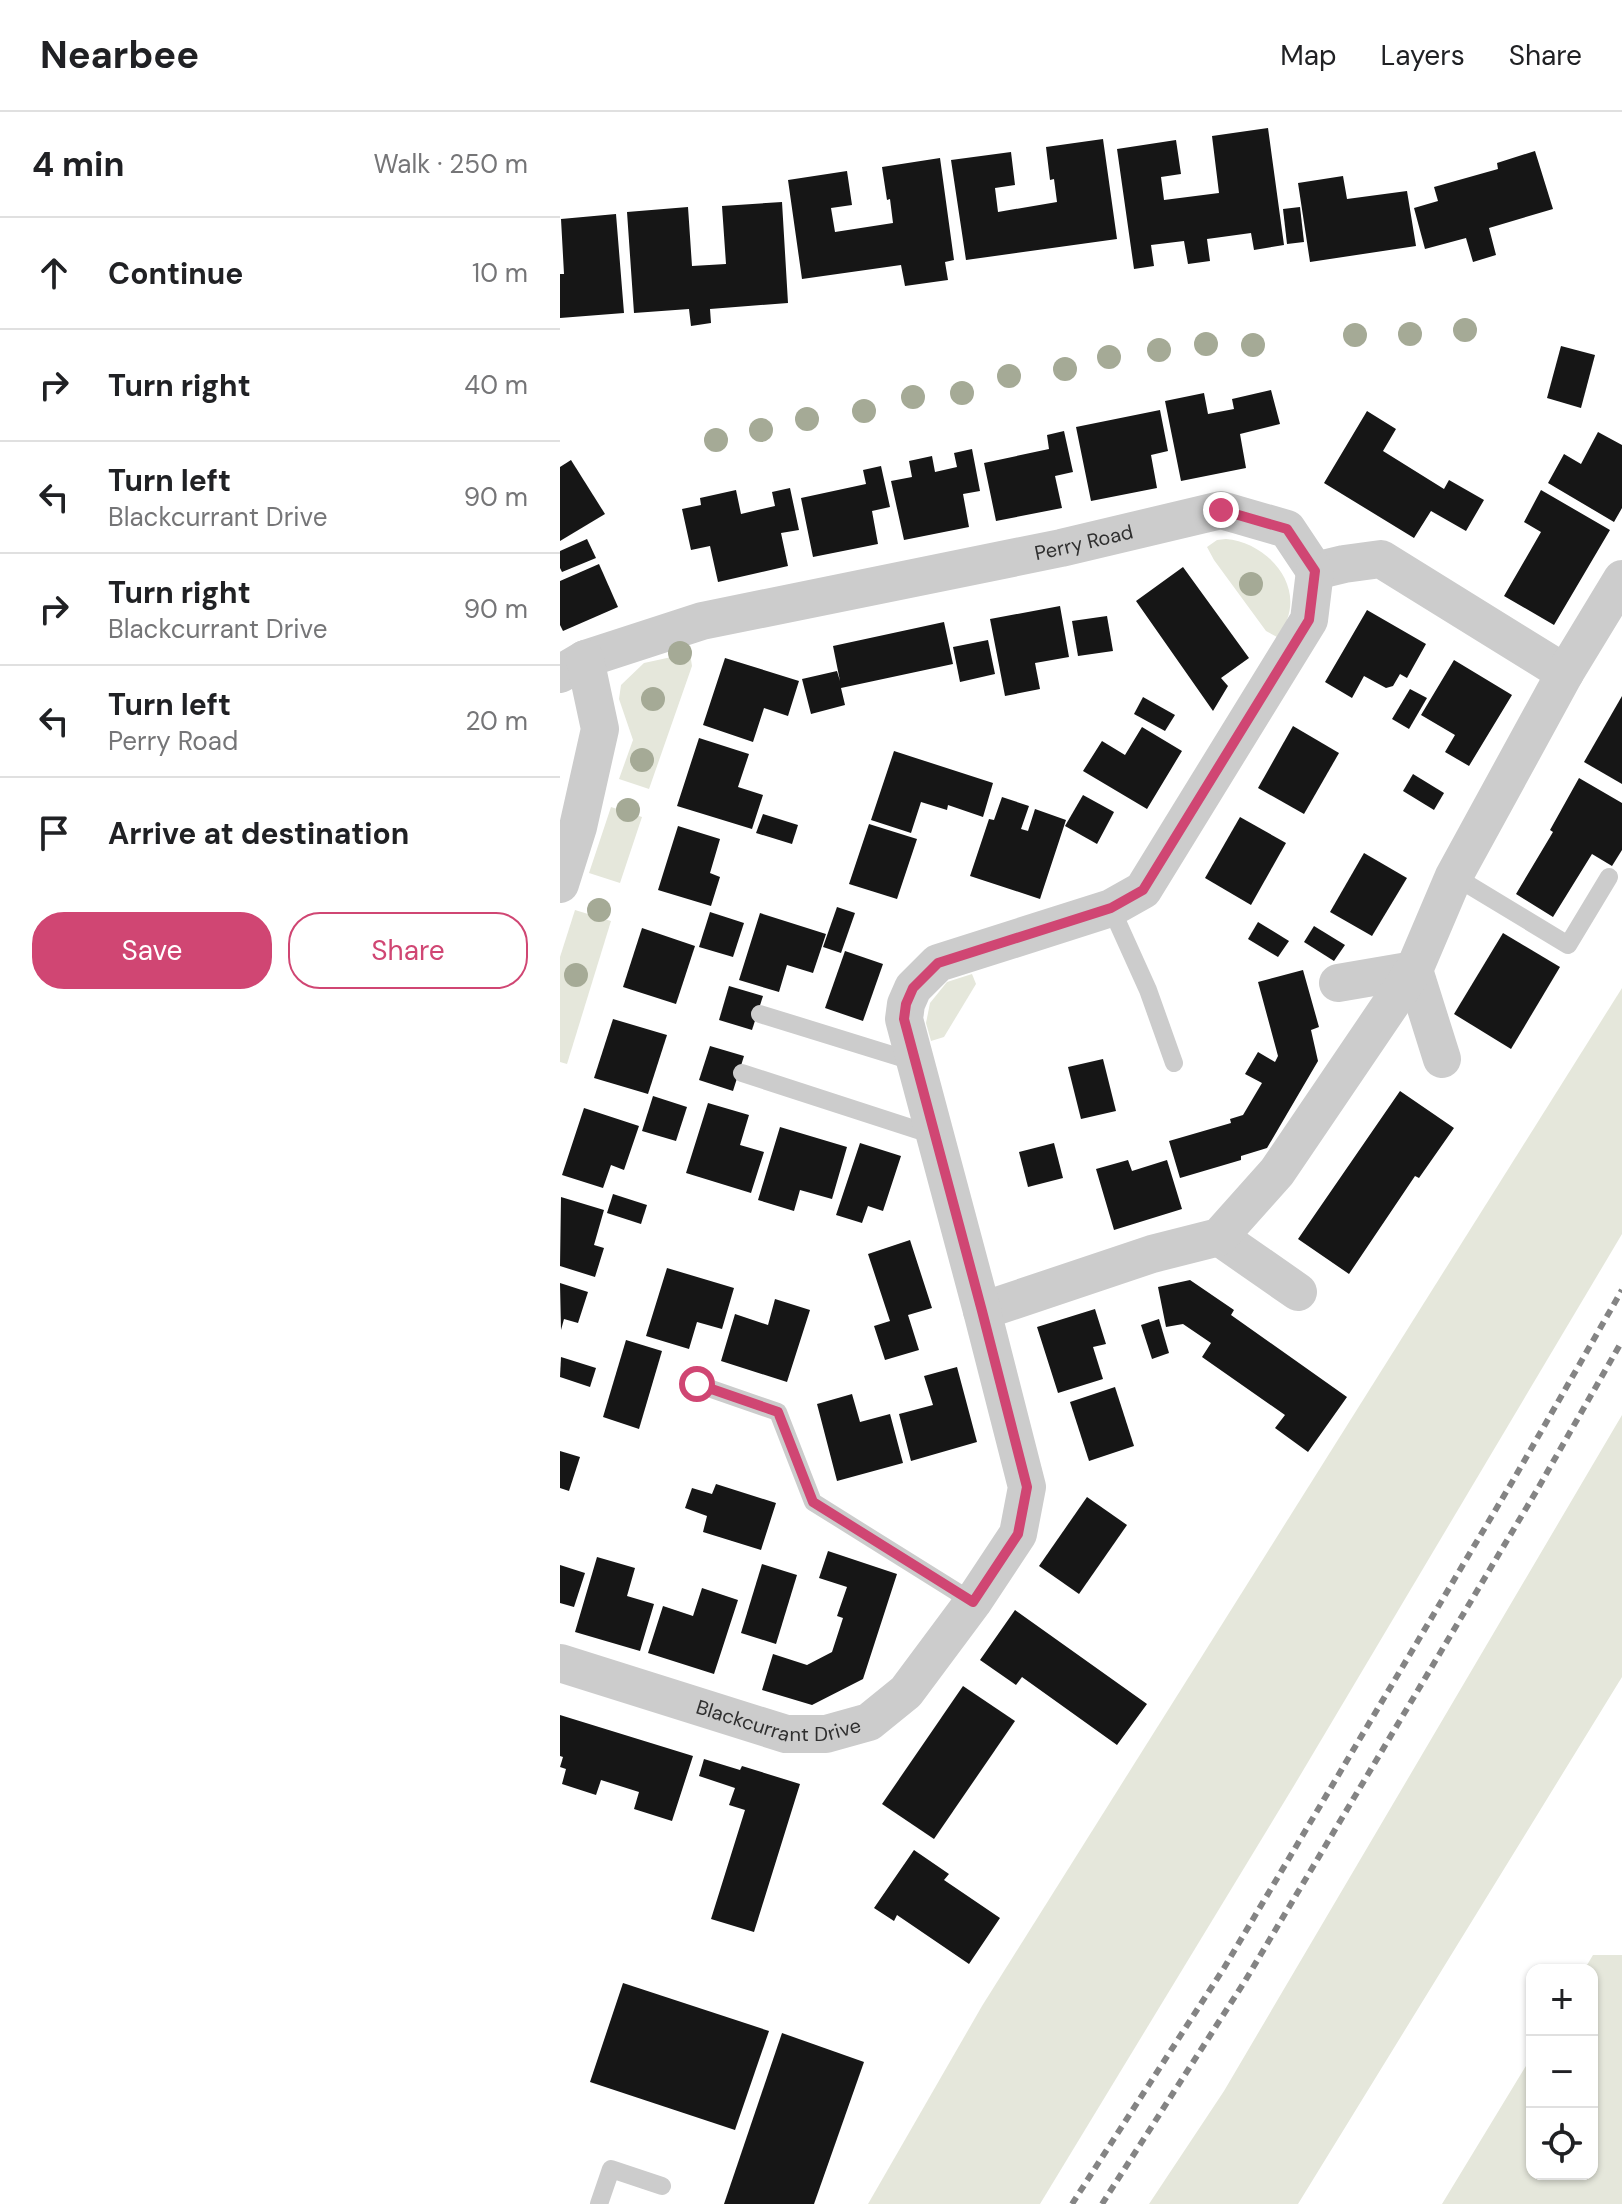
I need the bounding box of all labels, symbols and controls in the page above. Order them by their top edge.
text: Nearbee [40,30,199,80]
text: Map [1280,37,1337,74]
text: Layers [1381,37,1465,74]
text: Share [1509,37,1582,74]
text: 4 min [32,142,124,187]
text: Walk · 250 m [373,147,528,181]
icon: ahead [32,251,76,295]
text: Continue [108,254,243,293]
text: 10 m [472,256,528,290]
icon: right [32,363,76,407]
text: Turn right [108,366,251,405]
text: 40 m [464,368,528,402]
text: Turn left [108,461,231,500]
icon: left [32,475,76,519]
text: 90 m [464,480,528,514]
route end [1203,492,1239,528]
text: Blackcurrant Drive [108,500,327,534]
street label: Perry Road [1032,518,1136,566]
text: Turn right [108,573,251,612]
icon: right [32,587,76,631]
text: 90 m [464,592,528,626]
text: Blackcurrant Drive [108,612,327,646]
text: Turn left [108,685,231,724]
icon: left [32,699,76,743]
text: 20 m [465,704,528,738]
text: Perry Road [108,724,238,758]
icon: arrive [32,811,76,855]
text: Arrive at destination [108,814,409,853]
button: Save [32,912,272,989]
button: Share [288,912,528,989]
route start [679,1366,715,1402]
street label: Blackcurrant Drive [693,1694,864,1747]
map controls [1526,1964,1598,2180]
button: + [1526,1964,1598,2036]
button: − [1526,2036,1598,2108]
button: locate [1526,2108,1598,2180]

